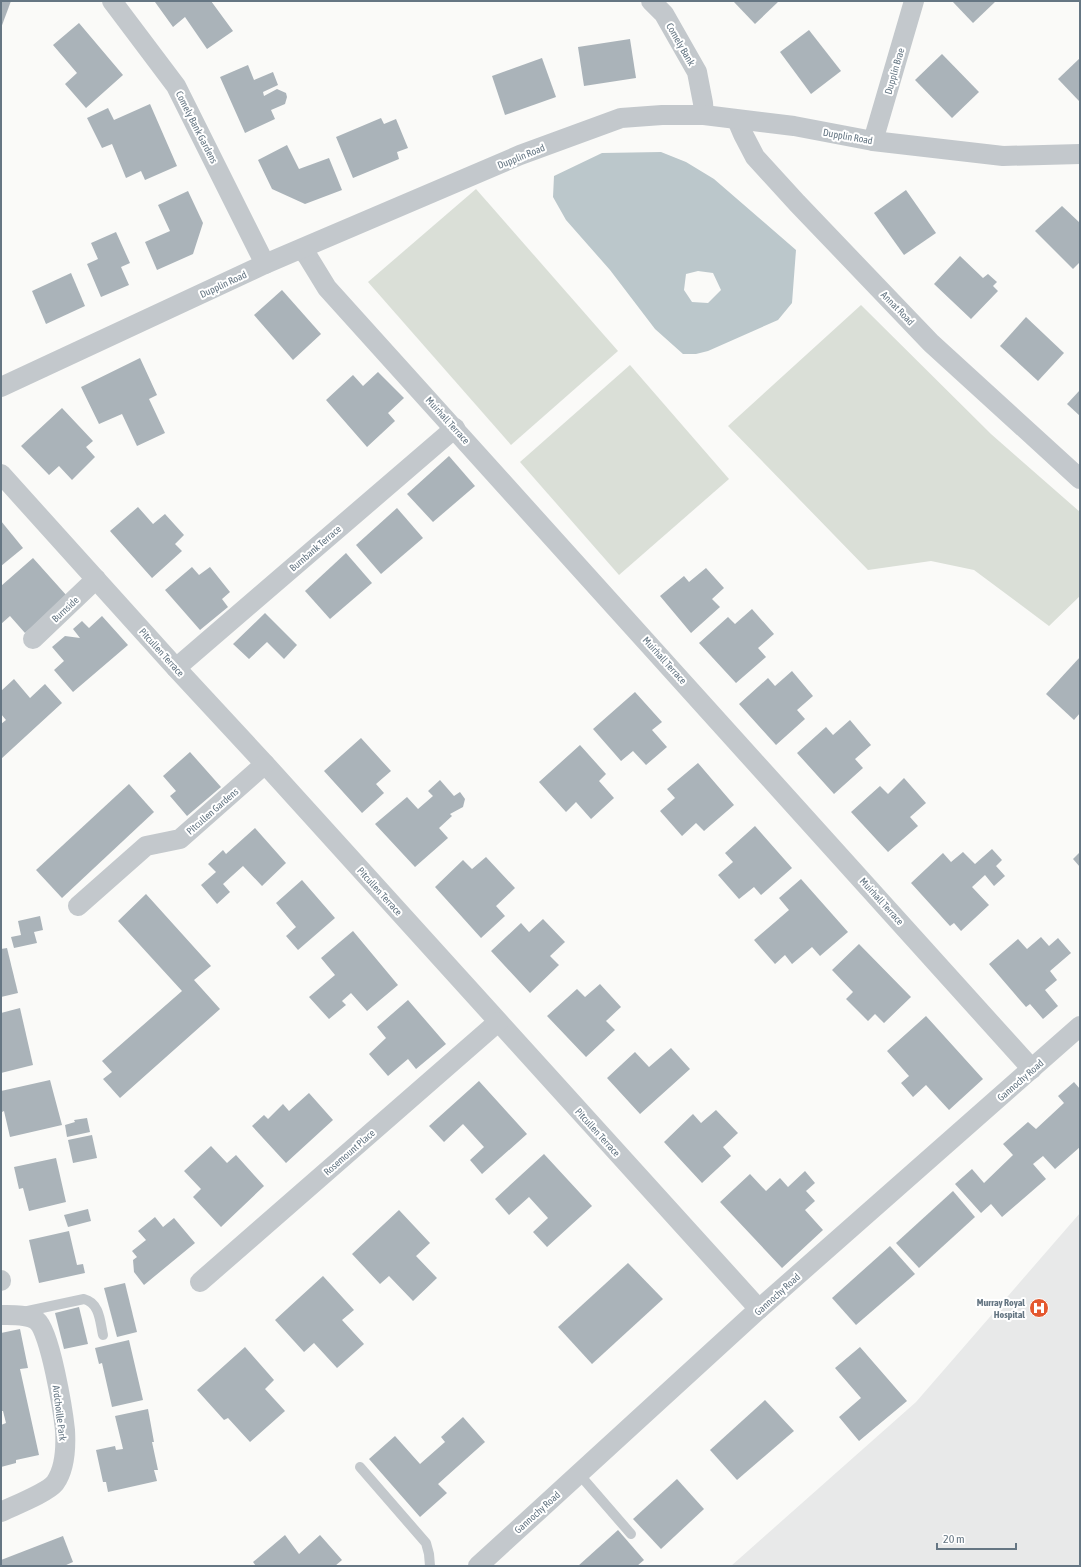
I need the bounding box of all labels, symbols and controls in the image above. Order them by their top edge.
street label: Comely Bank [664,21,698,68]
street label: Dupplin Brae [883,46,906,96]
street label: Comely Bank Gardens [174,89,220,166]
street label: Dupplin Road [822,127,874,146]
street label: Dupplin Road [496,142,547,171]
street label: Dupplin Road [198,269,249,300]
street label: Annat Road [879,289,917,328]
street label: Muirhall Terrace [424,394,472,447]
street label: Burnbank Terrace [287,523,344,574]
street label: Burnside [50,594,81,624]
street label: Pitcullen Terrace [137,626,186,679]
street label: Muirhall Terrace [641,634,689,687]
street label: Pitcullen Gardens [184,786,241,837]
street label: Pitcullen Terrace [355,865,404,918]
street label: Muirhall Terrace [858,875,906,928]
street label: Gannochy Road [995,1057,1046,1103]
street label: Pitcullen Terrace [573,1106,622,1159]
street label: Rosemount Place [322,1127,377,1178]
street label: Gannochy Road [752,1271,803,1318]
place label: Murray Royal Hospital [977,1297,1025,1320]
hospital icon: Murray Royal Hospital [1028,1297,1050,1319]
street label: Ardchoille Park [51,1385,68,1442]
street label: Gannochy Road [512,1489,563,1536]
scale bar [937,1525,1016,1551]
text: 20 m [943,1532,965,1546]

